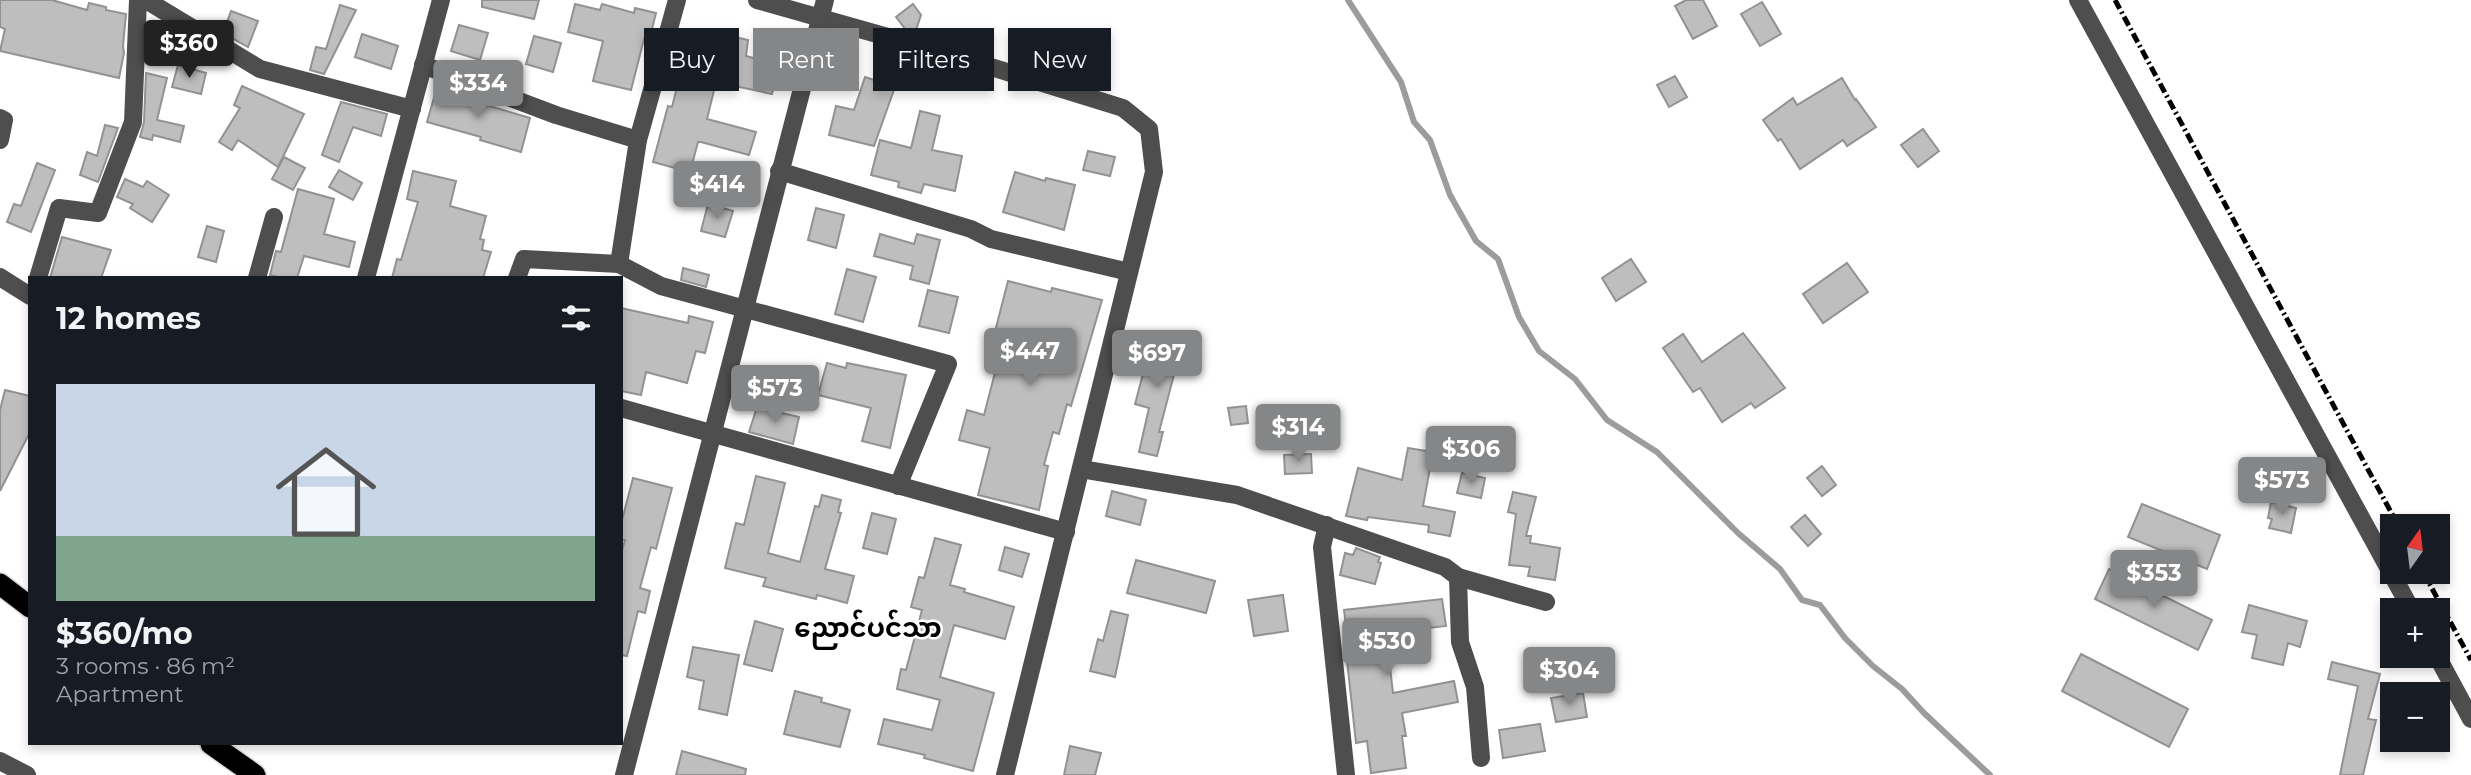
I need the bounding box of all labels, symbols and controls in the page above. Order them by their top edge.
pin: $360 [148,20,230,80]
chip: Buy [644,28,739,91]
chip: Rent [753,28,859,91]
chip: Filters [873,28,994,91]
chip: New [1008,28,1111,91]
text: $360 [160,29,218,57]
pin: $334 [437,60,519,120]
text: $334 [449,69,507,97]
pin: $414 [676,162,758,221]
text: $414 [689,170,745,198]
icon: filters [557,299,595,337]
text: 12 homes [56,300,201,337]
pin: $447 [989,328,1071,388]
pin: $697 [1116,330,1198,390]
text: $447 [1000,337,1060,365]
text: $697 [1128,339,1186,367]
pin: $573 [734,366,816,425]
text: $573 [747,374,803,402]
pin: $314 [1257,405,1339,464]
text: $314 [1271,413,1325,441]
pin: $306 [1430,426,1512,486]
icon: home [263,429,389,555]
text: $306 [1442,435,1500,463]
pin: $573 [2241,458,2323,517]
text: $573 [2254,466,2310,494]
north arrow [2380,514,2450,584]
map controls [2380,514,2450,752]
pin: $353 [2113,550,2195,610]
text: $353 [2126,559,2182,587]
button: + [2380,598,2450,668]
district label: ညောင်ပင်သာ [794,609,942,650]
text: $360/mo [56,615,193,652]
pin: $530 [1346,618,1428,678]
text: $530 [1358,627,1416,655]
pin: $304 [1528,648,1610,707]
text: 3 rooms · 86 m² [56,652,235,680]
text: $304 [1539,656,1599,684]
text: Apartment [56,680,184,708]
button: − [2380,682,2450,752]

